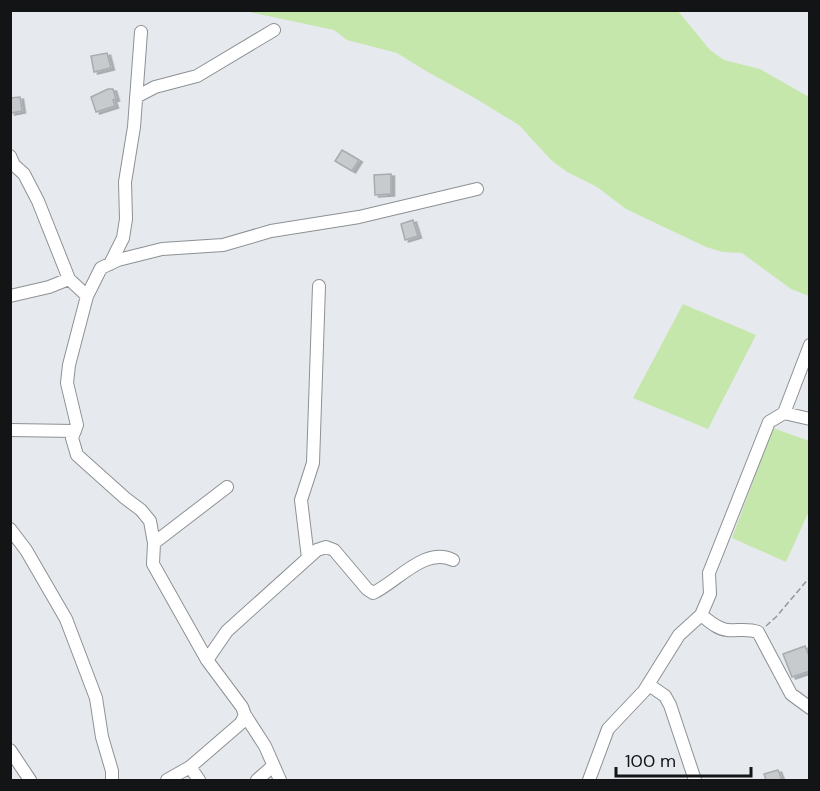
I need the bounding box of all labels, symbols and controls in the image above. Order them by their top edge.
scale bar [616,740,751,778]
text: 100 m [625,749,676,773]

